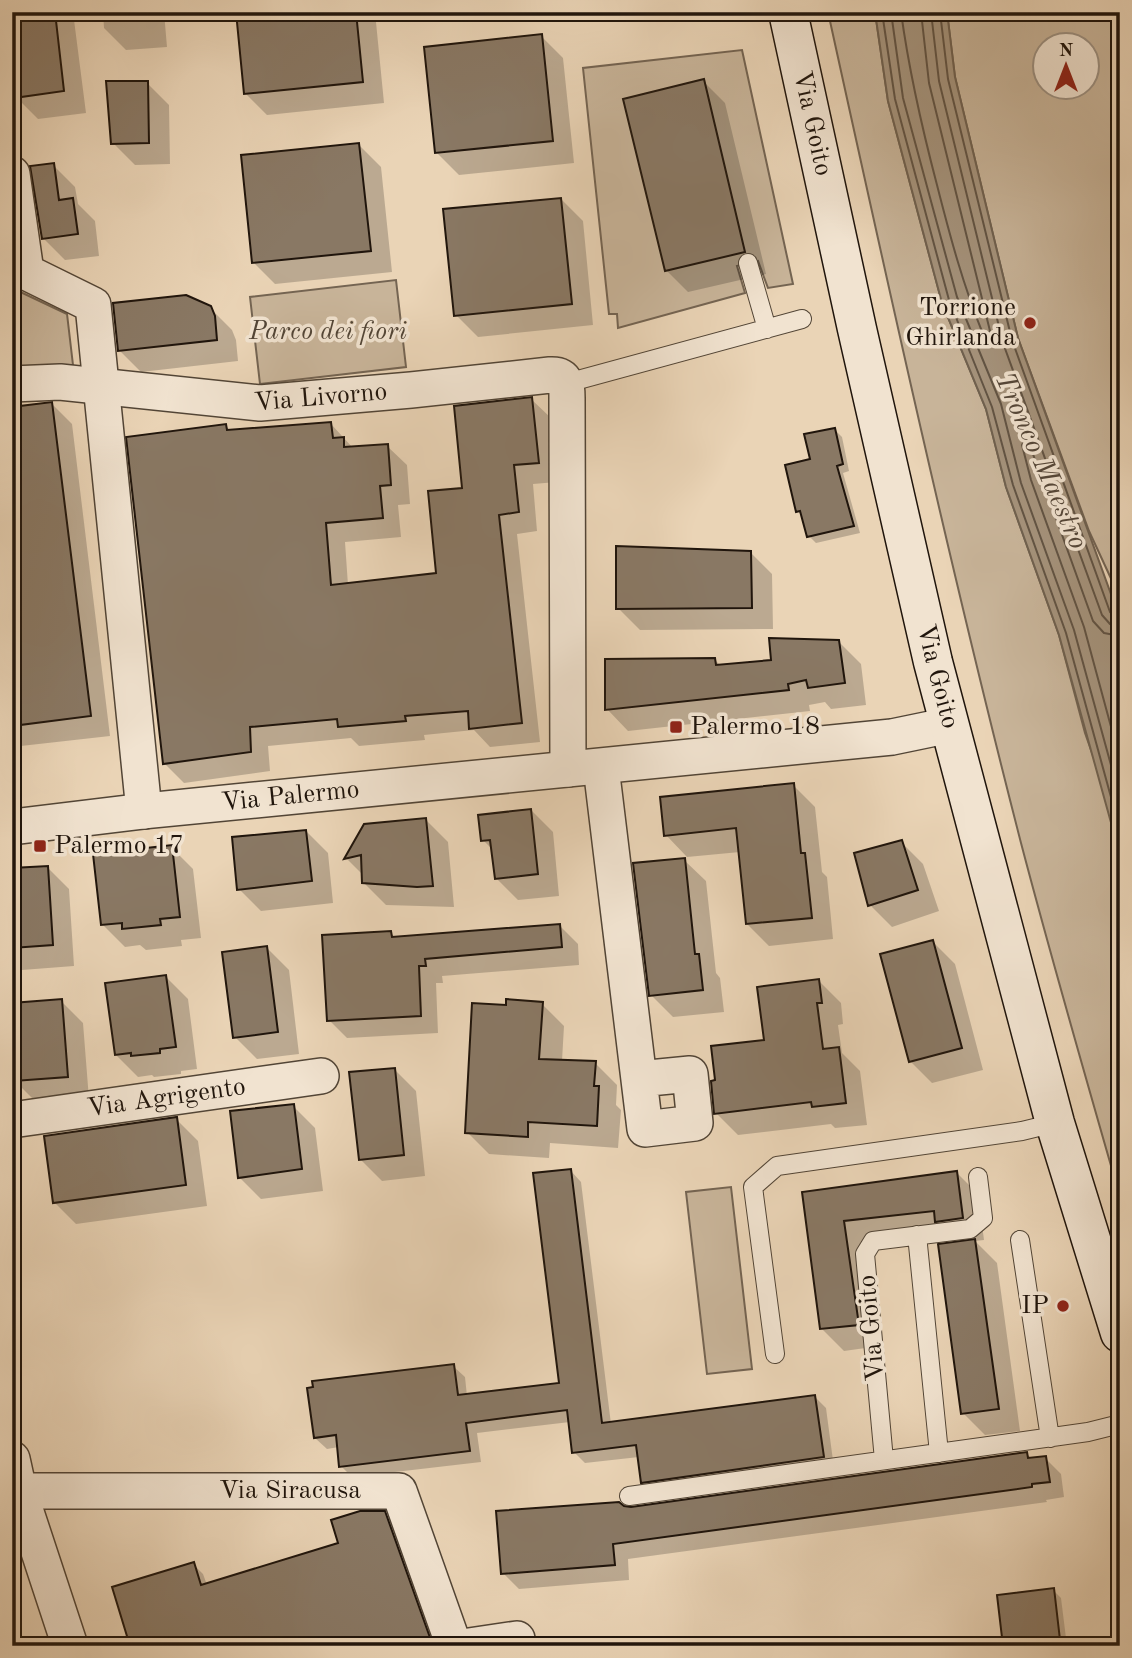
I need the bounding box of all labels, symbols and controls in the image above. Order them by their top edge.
north arrow [1030,32,1100,102]
text: N [1059,42,1074,61]
street label: Via Goito [788,68,836,178]
place label: Torrione Ghirlanda [905,295,1016,351]
marker: Torrione Ghirlanda [1022,315,1038,331]
park label: Parco dei fiori [248,319,407,345]
water label: Tronco Maestro [989,368,1091,554]
street label: Via Livorno [253,379,388,416]
street label: Via Goito [912,622,963,731]
place label: Palermo 18 [690,714,820,740]
marker: Palermo 18 [668,719,684,735]
street label: Via Palermo [220,777,361,816]
place label: Palermo 17 [54,833,184,859]
marker: Palermo 17 [32,838,48,854]
street label: Via Agrigento [86,1074,247,1122]
street label: Via Goito [854,1274,890,1382]
place label: IP [1021,1293,1049,1319]
marker: IP [1055,1298,1071,1314]
street label: Via Siracusa [219,1478,361,1504]

